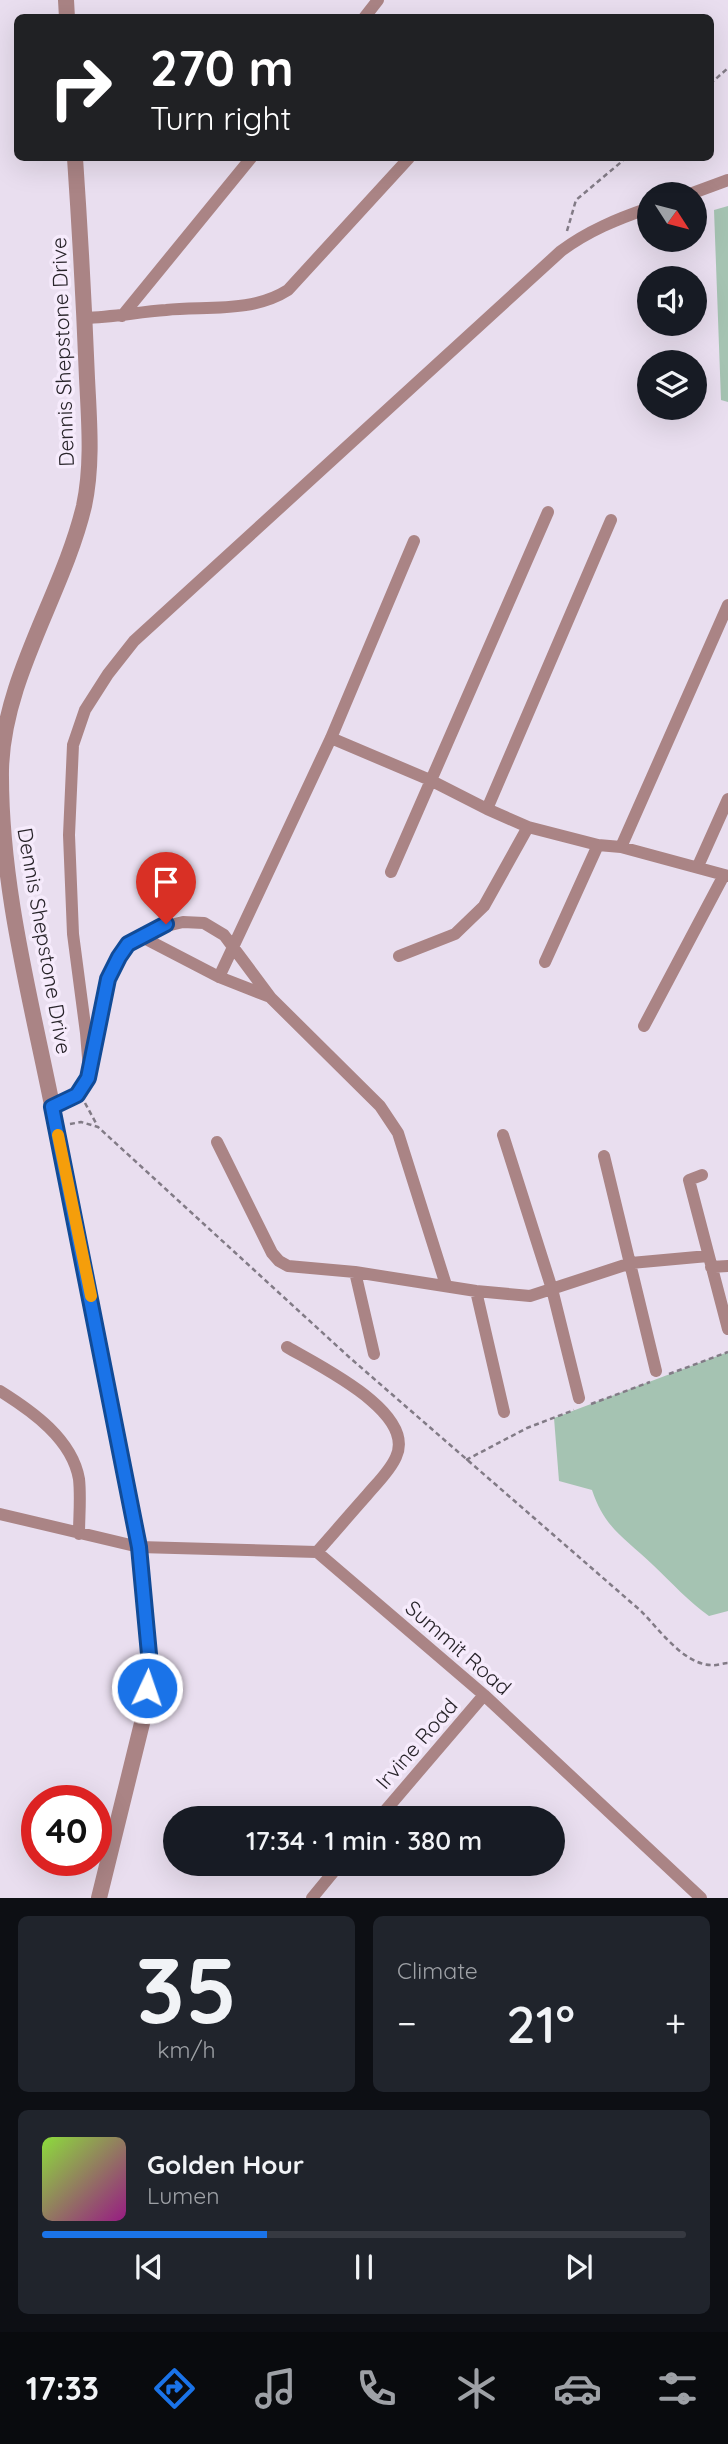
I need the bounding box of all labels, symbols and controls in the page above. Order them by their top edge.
text: 270 m [150,37,294,98]
icon: right [35,42,126,133]
text: Turn right [150,98,291,138]
north arrow [637,182,707,252]
map controls [637,182,707,420]
street label: Dennis Shepstone Drive [45,237,79,467]
button: sound [637,266,707,336]
button: layers [637,350,707,420]
street label: Dennis Shepstone Drive [12,825,78,1056]
pin [136,852,196,924]
icon: arrive [147,863,185,901]
street label: Summit Road [400,1594,517,1700]
position arrow [110,1651,184,1725]
street label: Irvine Road [370,1693,463,1794]
speed limit sign: 40 [21,1785,112,1876]
text: 17:34 · 1 min · 380 m [246,1824,482,1857]
text: 35 [136,1932,237,2046]
text: Climate [397,1956,478,1985]
text: 21° [506,1991,575,2056]
text: − [397,1999,417,2047]
text: + [665,1999,686,2047]
text: km/h [157,2035,216,2064]
text: Golden Hour [147,2148,304,2181]
text: Lumen [147,2181,220,2210]
icon: previous [130,2248,168,2286]
icon: pause [345,2248,383,2286]
icon: next [560,2248,598,2286]
icon: directions [150,2364,199,2413]
icon: music [251,2364,300,2413]
icon: phone [352,2364,401,2413]
icon: climate [452,2364,501,2413]
icon: car [553,2364,602,2413]
icon: filters [653,2364,702,2413]
text: 17:33 [26,2368,99,2408]

